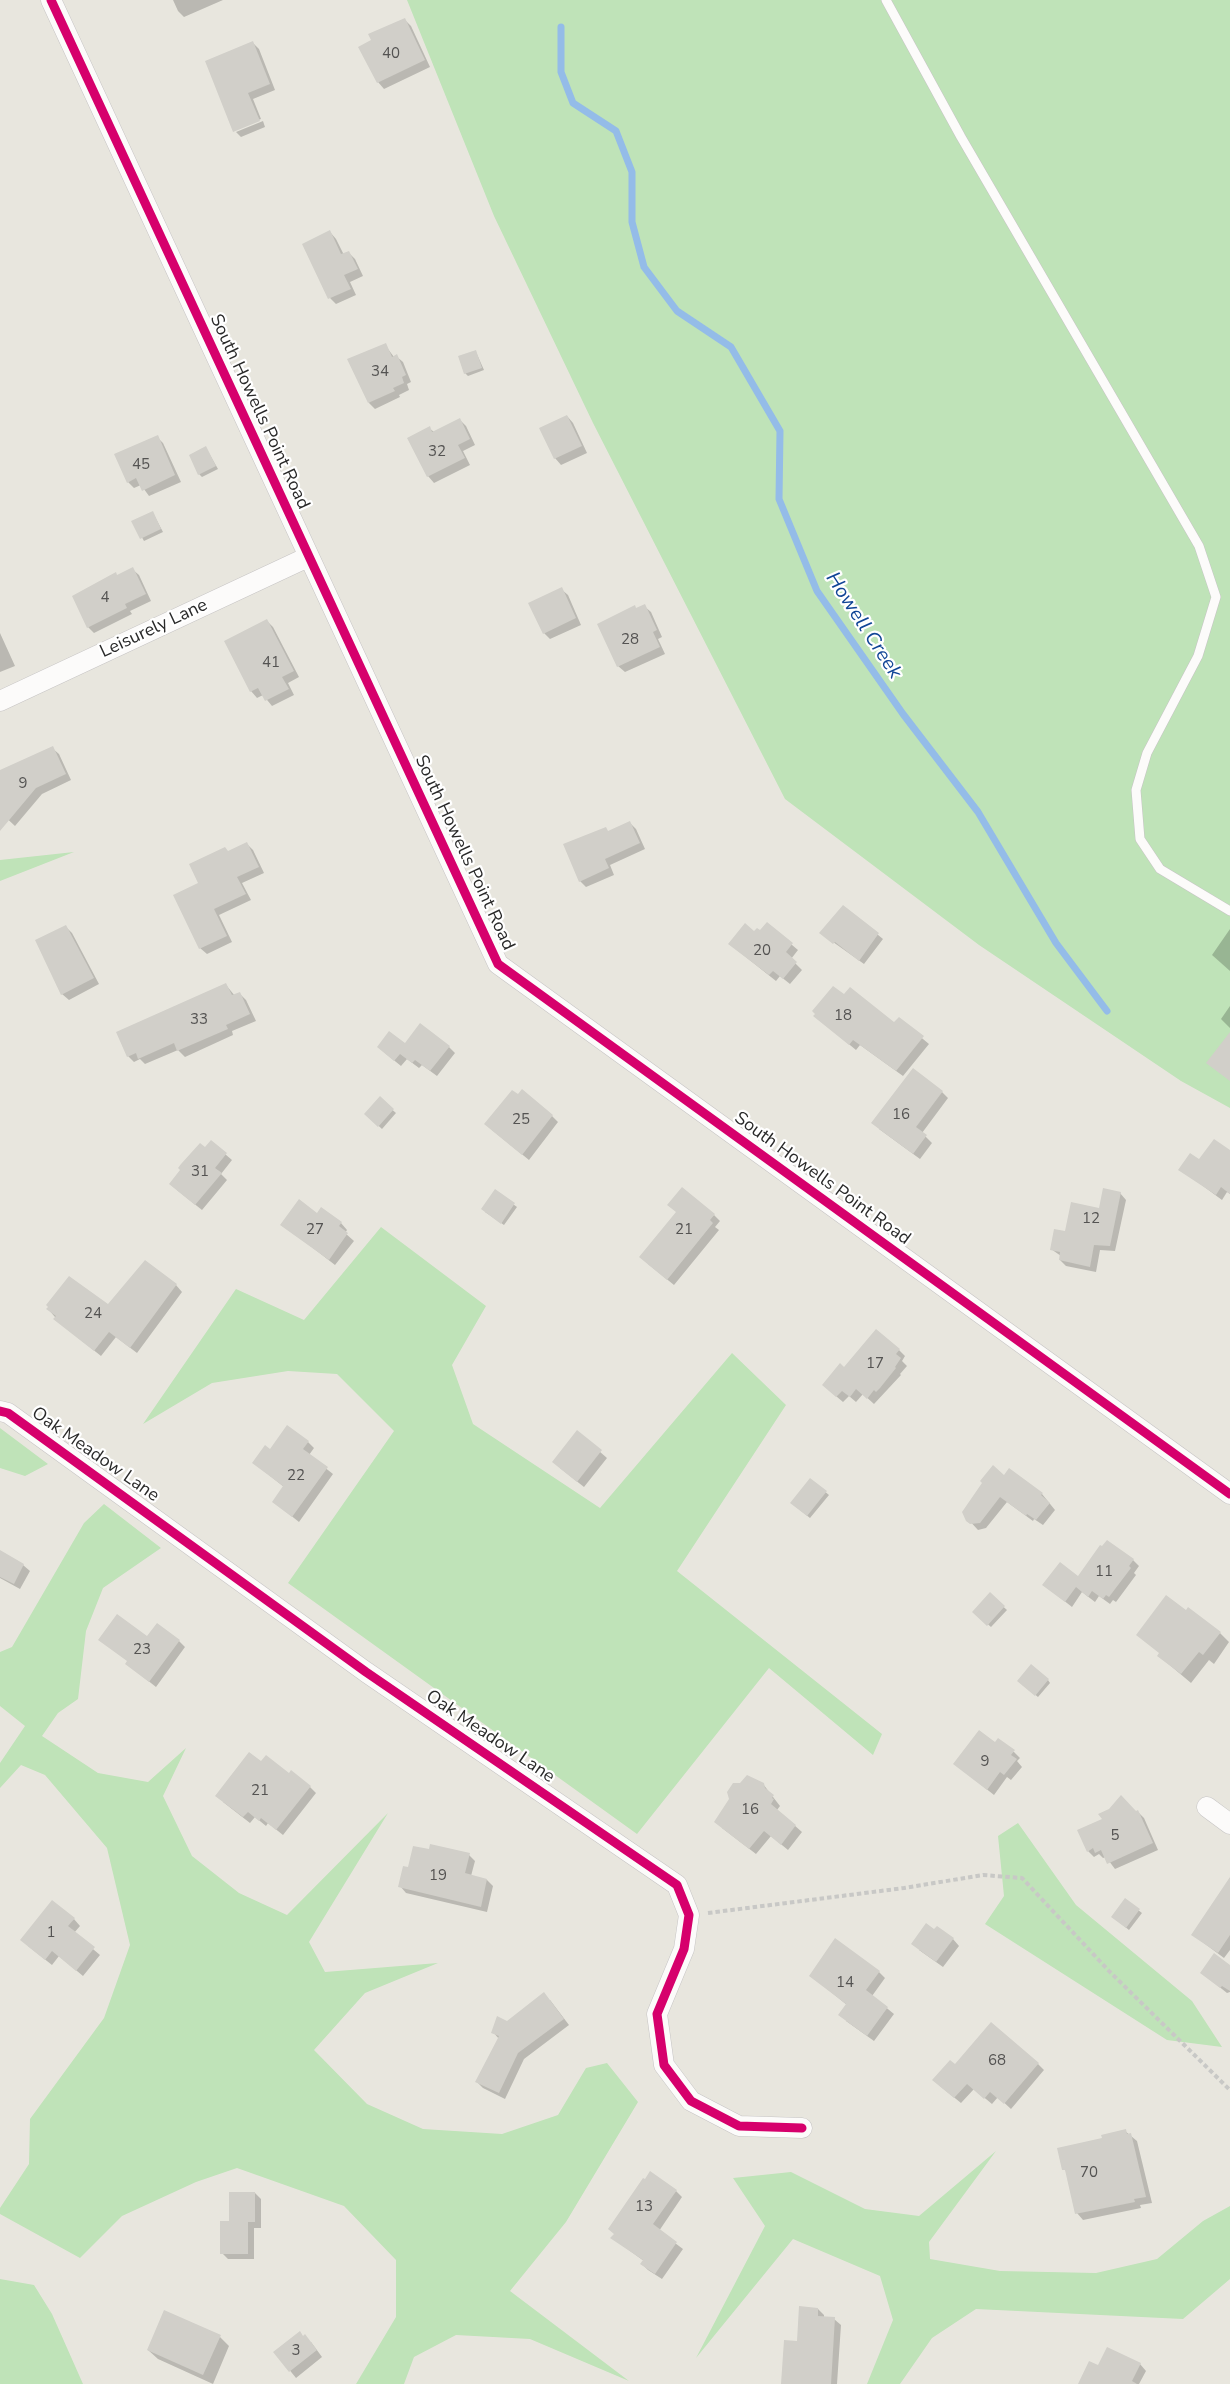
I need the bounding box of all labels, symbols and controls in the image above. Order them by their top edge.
house number: 40 [382,45,400,63]
street label: South Howells Point Road [204,311,314,513]
house number: 34 [371,363,389,381]
house number: 32 [428,443,446,461]
house number: 45 [132,456,150,474]
water label: Howell Creek [820,568,906,684]
house number: 4 [101,589,109,607]
street label: Leisurely Lane [97,595,211,663]
house number: 28 [621,631,639,649]
house number: 41 [262,654,280,672]
street label: South Howells Point Road [409,752,519,954]
house number: 9 [19,775,27,793]
house number: 20 [753,942,771,960]
house number: 18 [834,1007,852,1025]
house number: 33 [190,1011,208,1029]
house number: 16 [892,1106,910,1124]
street label: South Howells Point Road [730,1108,914,1250]
house number: 25 [512,1111,530,1129]
house number: 31 [191,1163,209,1181]
house number: 12 [1082,1210,1100,1228]
house number: 27 [306,1221,324,1239]
house number: 21 [675,1221,693,1239]
house number: 24 [84,1305,102,1323]
house number: 17 [866,1355,884,1373]
street label: Oak Meadow Lane [27,1403,163,1507]
house number: 22 [287,1467,305,1485]
house number: 11 [1095,1563,1113,1581]
house number: 23 [133,1641,151,1659]
street label: Oak Meadow Lane [421,1686,559,1788]
house number: 9 [981,1753,989,1771]
house number: 21 [251,1782,269,1800]
house number: 16 [741,1801,759,1819]
house number: 5 [1111,1827,1119,1845]
house number: 19 [429,1867,447,1885]
house number: 1 [47,1924,55,1942]
house number: 14 [836,1974,854,1992]
house number: 68 [988,2052,1006,2070]
house number: 70 [1080,2164,1098,2182]
house number: 13 [635,2198,653,2216]
house number: 3 [292,2342,300,2360]

